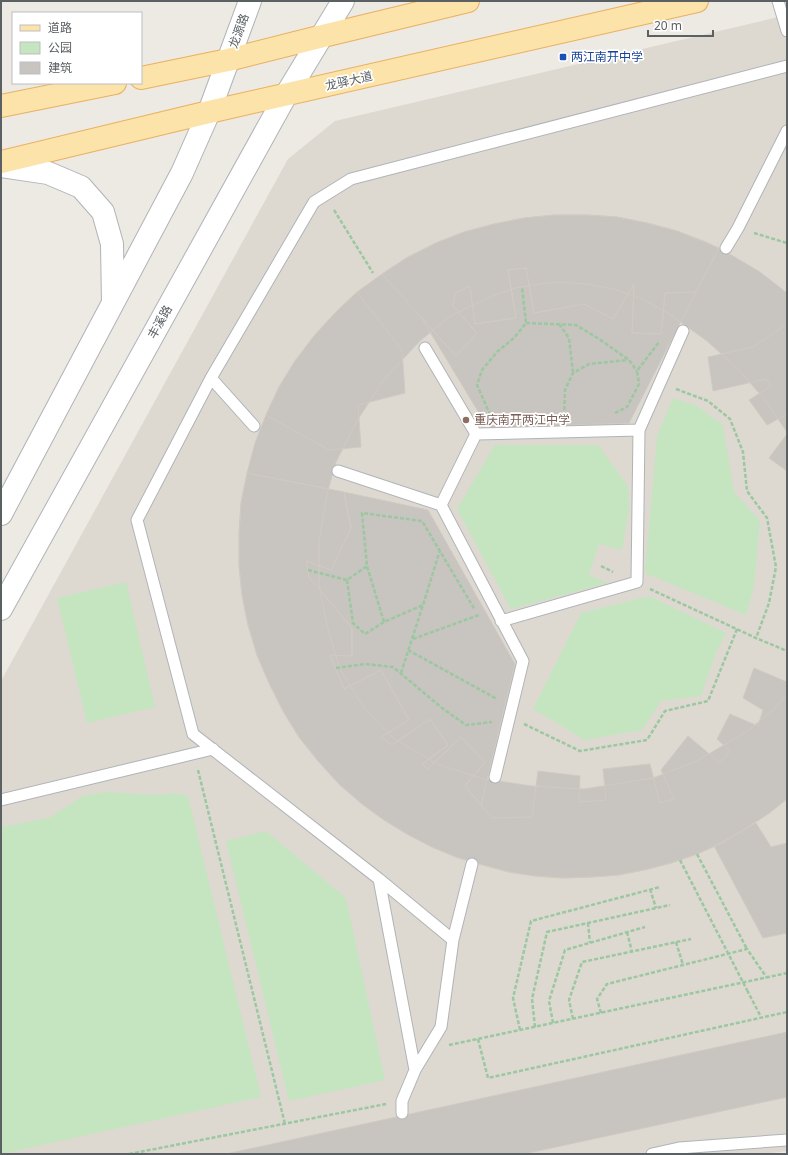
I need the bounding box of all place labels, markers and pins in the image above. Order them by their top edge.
place label: 两江南开中学 [571,48,643,65]
marker: 两江南开中学 [558,52,568,62]
place label: 重庆南开两江中学 [474,411,570,428]
marker: 重庆南开两江中学 [461,415,471,425]

